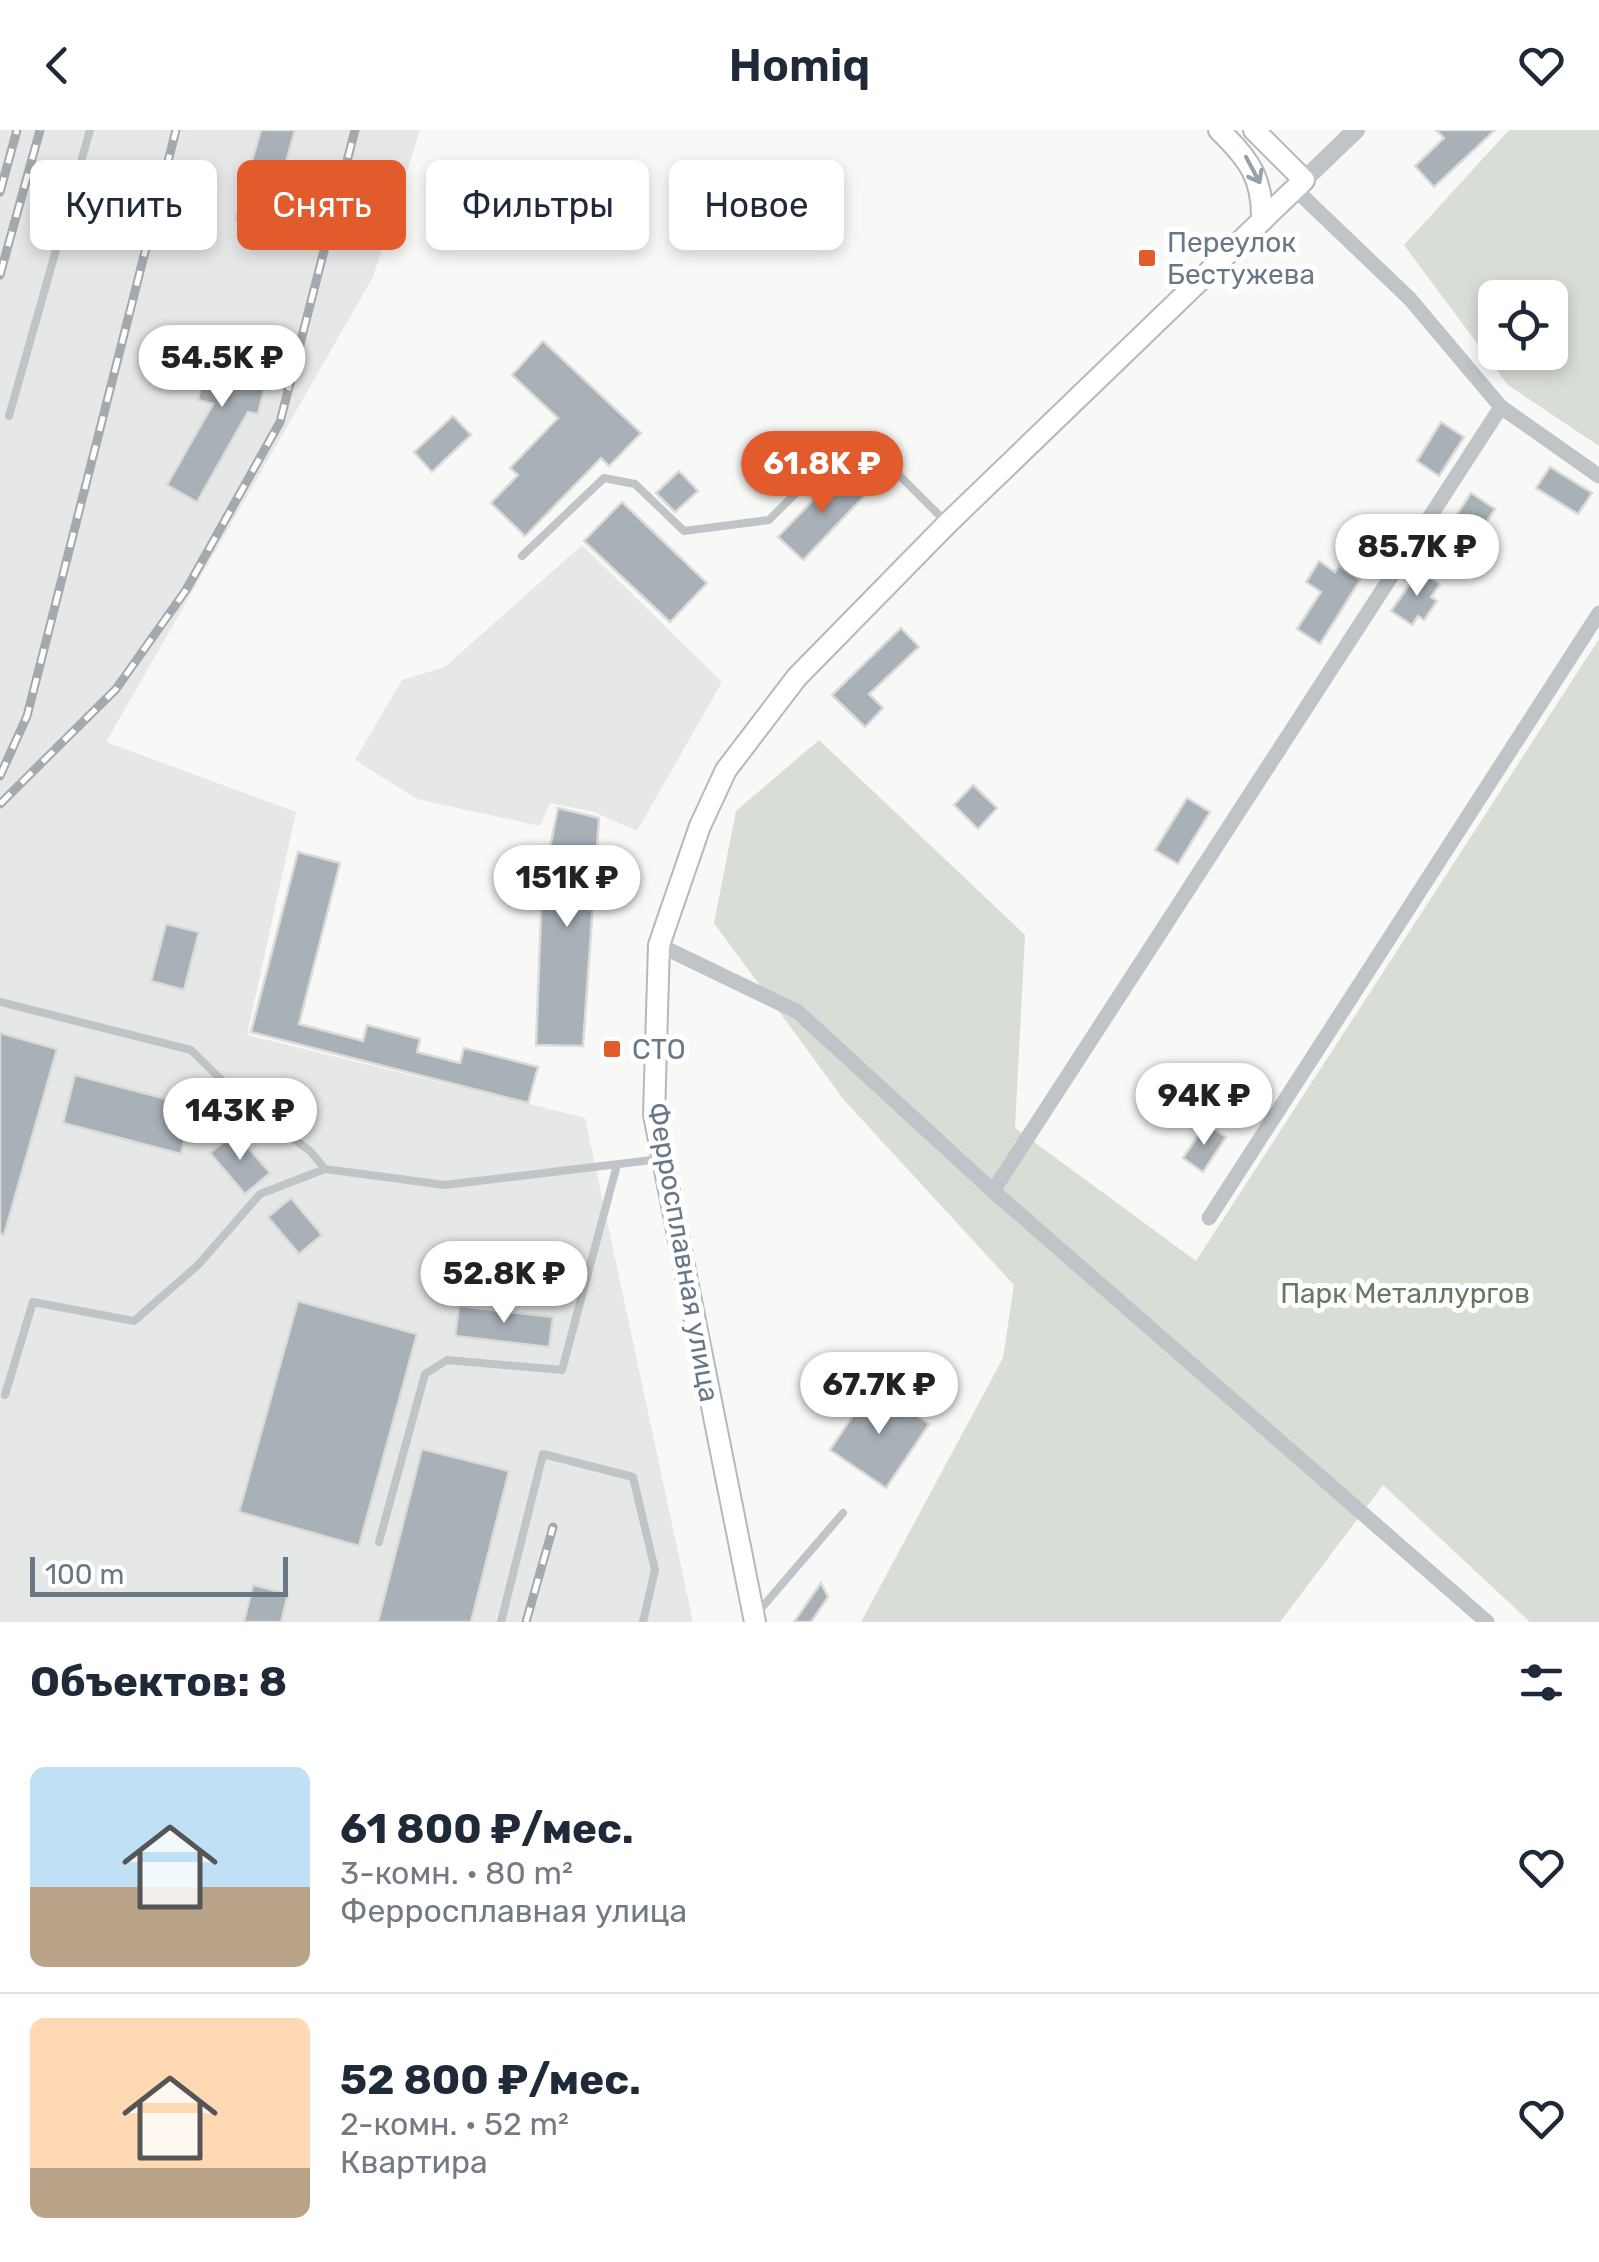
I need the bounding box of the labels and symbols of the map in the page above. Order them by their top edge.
one-way arrow [1244,155,1263,184]
place label: Переулок Бестужева [1167,226,1315,291]
marker: Переулок Бестужева [1136,247,1158,269]
pin: 54.5K ₽ [130,325,314,410]
pin: 61.8K ₽ [730,431,914,516]
pin: 85.7K ₽ [1325,514,1509,599]
pin: 151K ₽ [486,845,648,930]
place label: СТО [632,1033,686,1066]
marker: СТО [601,1038,623,1060]
pin: 94K ₽ [1134,1063,1274,1148]
pin: 143K ₽ [159,1078,321,1163]
street label: Ферросплавная улица [641,1100,726,1404]
pin: 52.8K ₽ [412,1241,596,1326]
park label: Парк Металлургов [1280,1277,1530,1310]
pin: 67.7K ₽ [787,1352,971,1437]
scale bar [30,1552,288,1596]

